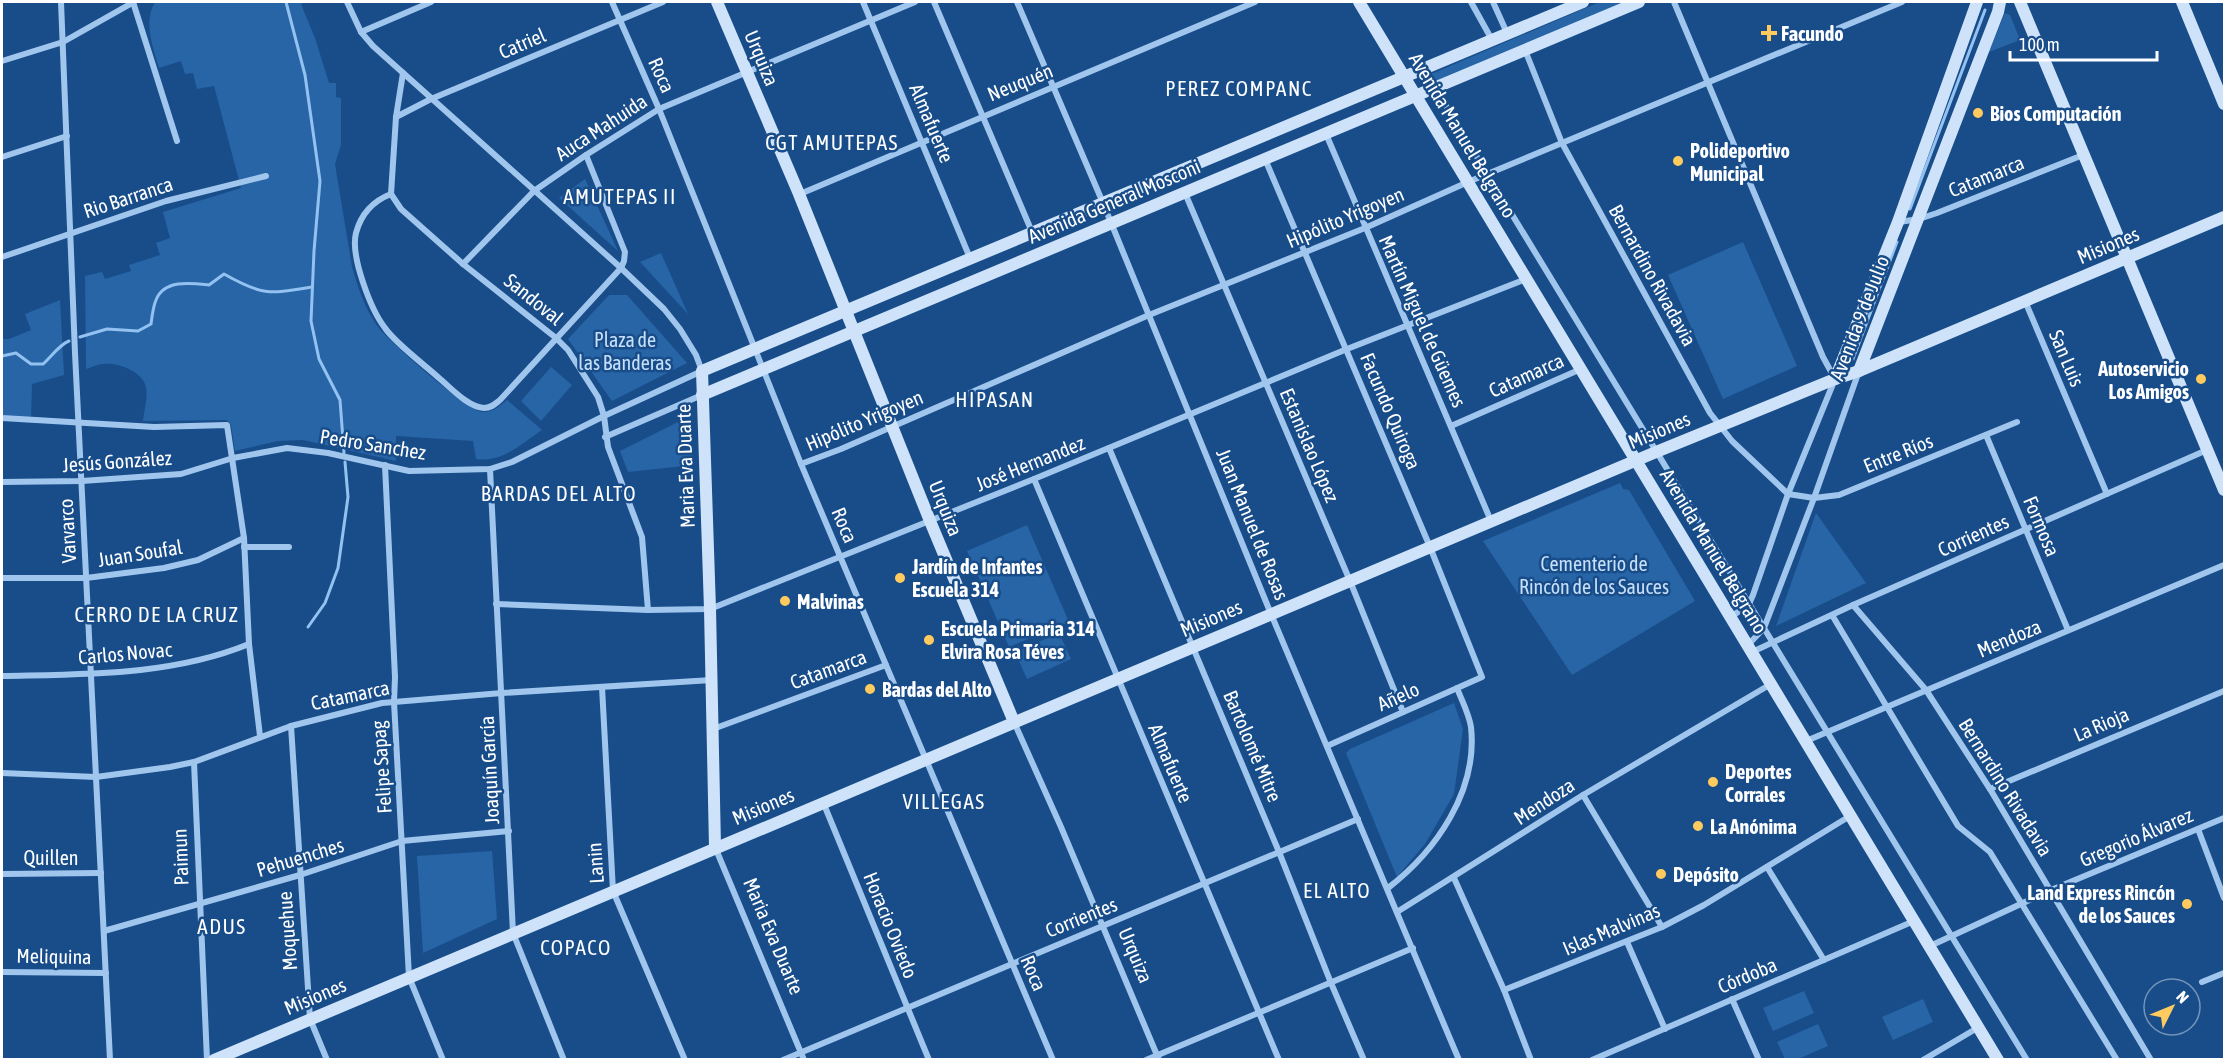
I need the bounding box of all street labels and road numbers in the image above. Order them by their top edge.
street label: Catriel [495,23,550,63]
street label: Urquiza [740,27,784,89]
street label: Avenida Manuel Belgrano [1405,49,1521,221]
street label: Roca [644,54,680,96]
street label: Neuquén [984,59,1056,105]
street label: Almafuerte [905,80,959,166]
street label: Auca Mahuida [551,89,651,165]
street label: Catamarca [1945,150,2027,202]
street label: Avenida General Mosconi [1024,154,1204,248]
street label: Rio Barranca [80,172,176,222]
street label: Hipólito Yrigoyen [1283,182,1407,252]
street label: Bernardino Rivadavia [1605,200,1701,350]
street label: Misiones [2074,222,2142,268]
street label: Martín Miguel de Güemes [1375,231,1471,411]
street label: Avenida 9 de Julio [1825,252,1893,384]
street label: Sandoval [500,268,568,330]
street label: San Luis [2045,326,2089,390]
street label: Catamarca [1485,348,1567,402]
street label: Facundo Quiroga [1356,349,1426,473]
street label: Hipólito Yrigoyen [802,385,926,455]
street label: Estanislao López [1276,385,1344,505]
street label: Maria Eva Duarte [671,403,699,529]
street label: Misiones [1625,407,1693,453]
street label: Pedro Sanchez [318,424,428,464]
street label: Entre Ríos [1860,429,1936,477]
street label: José Hernandez [972,431,1088,495]
street label: Juan Manuel de Rosas [1212,445,1294,603]
street label: Jesús González [62,446,172,476]
street label: Avenida Manuel Belgrano [1656,465,1772,637]
street label: Urquiza [924,477,968,539]
street label: Formosa [2019,492,2065,560]
street label: Varvarco [54,498,80,564]
street label: Roca [827,504,863,546]
street label: Corrientes [1934,509,2012,561]
street label: Juan Soufal [96,535,185,571]
street label: Misiones [1177,595,1245,641]
street label: Mendoza [1973,614,2045,662]
street label: Carlos Novac [77,637,174,669]
street label: Catamarca [787,645,869,693]
street label: Catamarca [309,675,391,715]
street label: Añelo [1374,677,1422,715]
street label: Bartolomé Mitre [1219,687,1287,805]
street label: La Rioja [2070,702,2132,746]
street label: Bernardino Rivadavia [1954,714,2058,860]
street label: Joaquín García [475,715,503,825]
street label: Felipe Sapag [366,719,396,814]
street label: Almafuerte [1144,720,1198,806]
street label: Mendoza [1509,773,1579,829]
street label: Misiones [729,783,797,829]
street label: Gregorio Álvarez [2076,803,2196,871]
street label: Paimun [168,828,192,886]
street label: Pehuenches [254,833,346,881]
street label: Lanin [582,842,608,884]
street label: Quillen [23,846,79,869]
street label: Horacio Oviedo [859,869,923,981]
street label: Maria Eva Duarte [739,874,809,998]
street label: Moquehue [273,891,301,971]
street label: Corrientes [1042,892,1120,942]
street label: Islas Malvinas [1559,898,1663,960]
street label: Urquiza [1114,924,1158,986]
street label: Meliquina [16,944,92,968]
street label: Roca [1016,952,1052,994]
street label: Córdoba [1714,952,1780,998]
street label: Misiones [281,973,349,1019]

